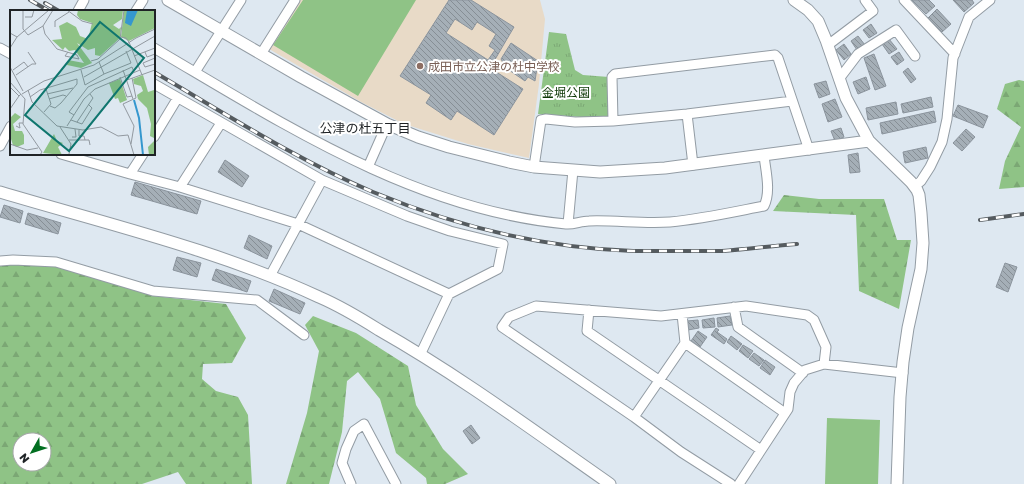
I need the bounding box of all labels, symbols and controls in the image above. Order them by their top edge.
inset map [10,10,155,155]
place label: 成田市立公津の杜中学校 [428,59,560,74]
marker: 成田市立公津の杜中学校 [415,61,425,71]
park label: 金堀公園 [542,85,590,100]
district label: 公津の杜五丁目 [319,120,411,136]
north arrow [12,432,52,472]
text: N [16,451,32,466]

